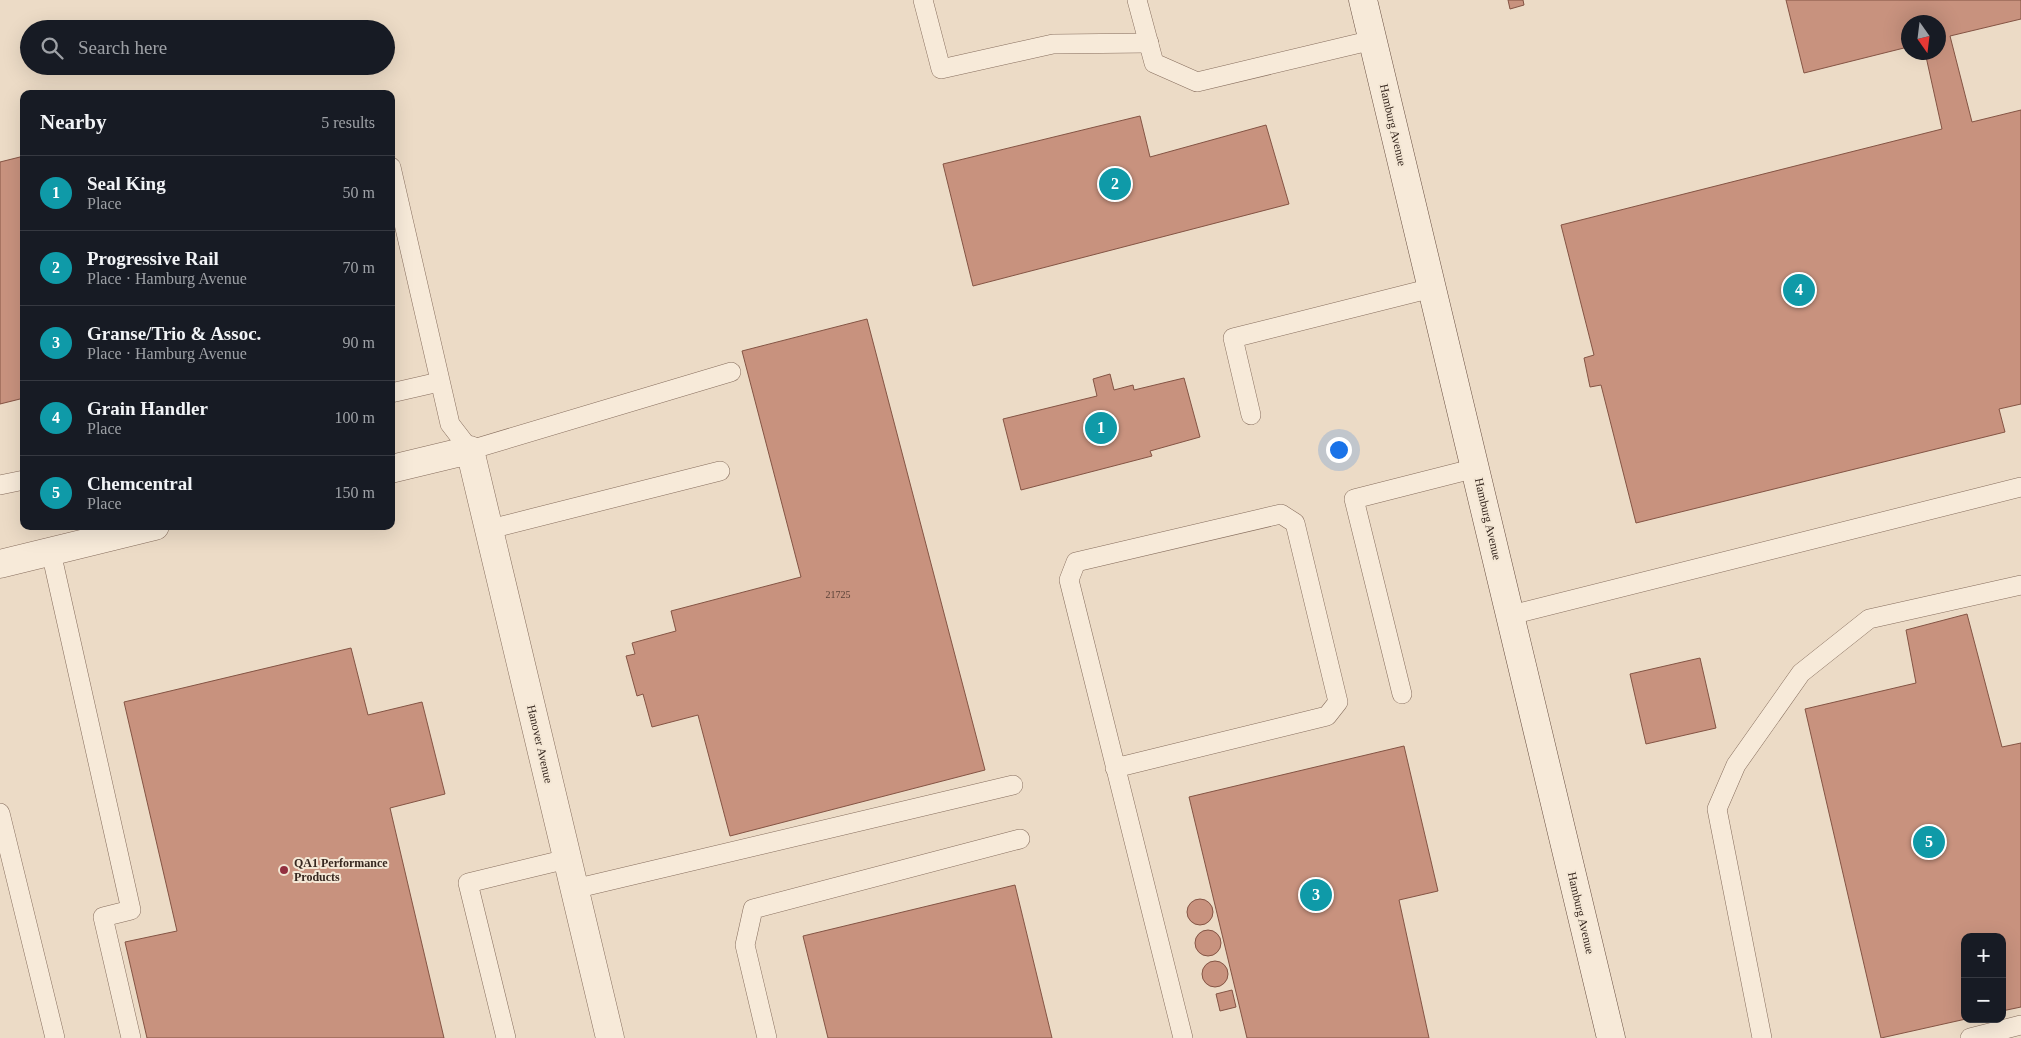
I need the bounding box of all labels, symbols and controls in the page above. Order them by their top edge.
north arrow [1901,15,1946,60]
search box [20,20,395,75]
icon: search [38,34,66,62]
text: Search here [78,37,167,58]
street label: Hamburg Avenue [1377,83,1409,167]
text: Nearby [40,110,107,134]
text: 5 results [321,114,375,131]
pin: 2 [1099,165,1131,203]
text: Seal King [87,173,166,194]
text: 1 [52,184,60,201]
text: 50 m [343,184,375,201]
text: Place [87,195,122,212]
text: Progressive Rail [87,248,219,269]
text: 2 [52,259,60,276]
text: 70 m [343,259,375,276]
text: Place · Hamburg Avenue [87,270,247,287]
pin: 4 [1783,271,1815,309]
text: Granse/Trio & Assoc. [87,323,261,344]
text: 3 [52,334,60,351]
text: 90 m [343,334,375,351]
text: Place · Hamburg Avenue [87,345,247,362]
text: Grain Handler [87,398,208,419]
text: 4 [52,409,60,426]
text: 100 m [335,409,375,426]
pin: 1 [1085,409,1117,447]
text: Place [87,420,122,437]
your location [1326,437,1352,463]
text: Chemcentral [87,473,193,494]
street label: Hamburg Avenue [1472,477,1504,561]
text: 5 [52,484,60,501]
text: 150 m [335,484,375,501]
text: Place [87,495,122,512]
house number: 21725 [826,589,851,600]
street label: Hanover Avenue [524,703,556,785]
pin: 5 [1913,823,1945,861]
place label: QA1 Performance Products [294,856,388,884]
marker: QA1 Performance Products [278,864,290,876]
street label: Hamburg Avenue [1565,871,1597,955]
pin: 3 [1300,876,1332,914]
map controls [1961,933,2006,1023]
button: + [1961,933,2006,978]
button: − [1961,978,2006,1023]

